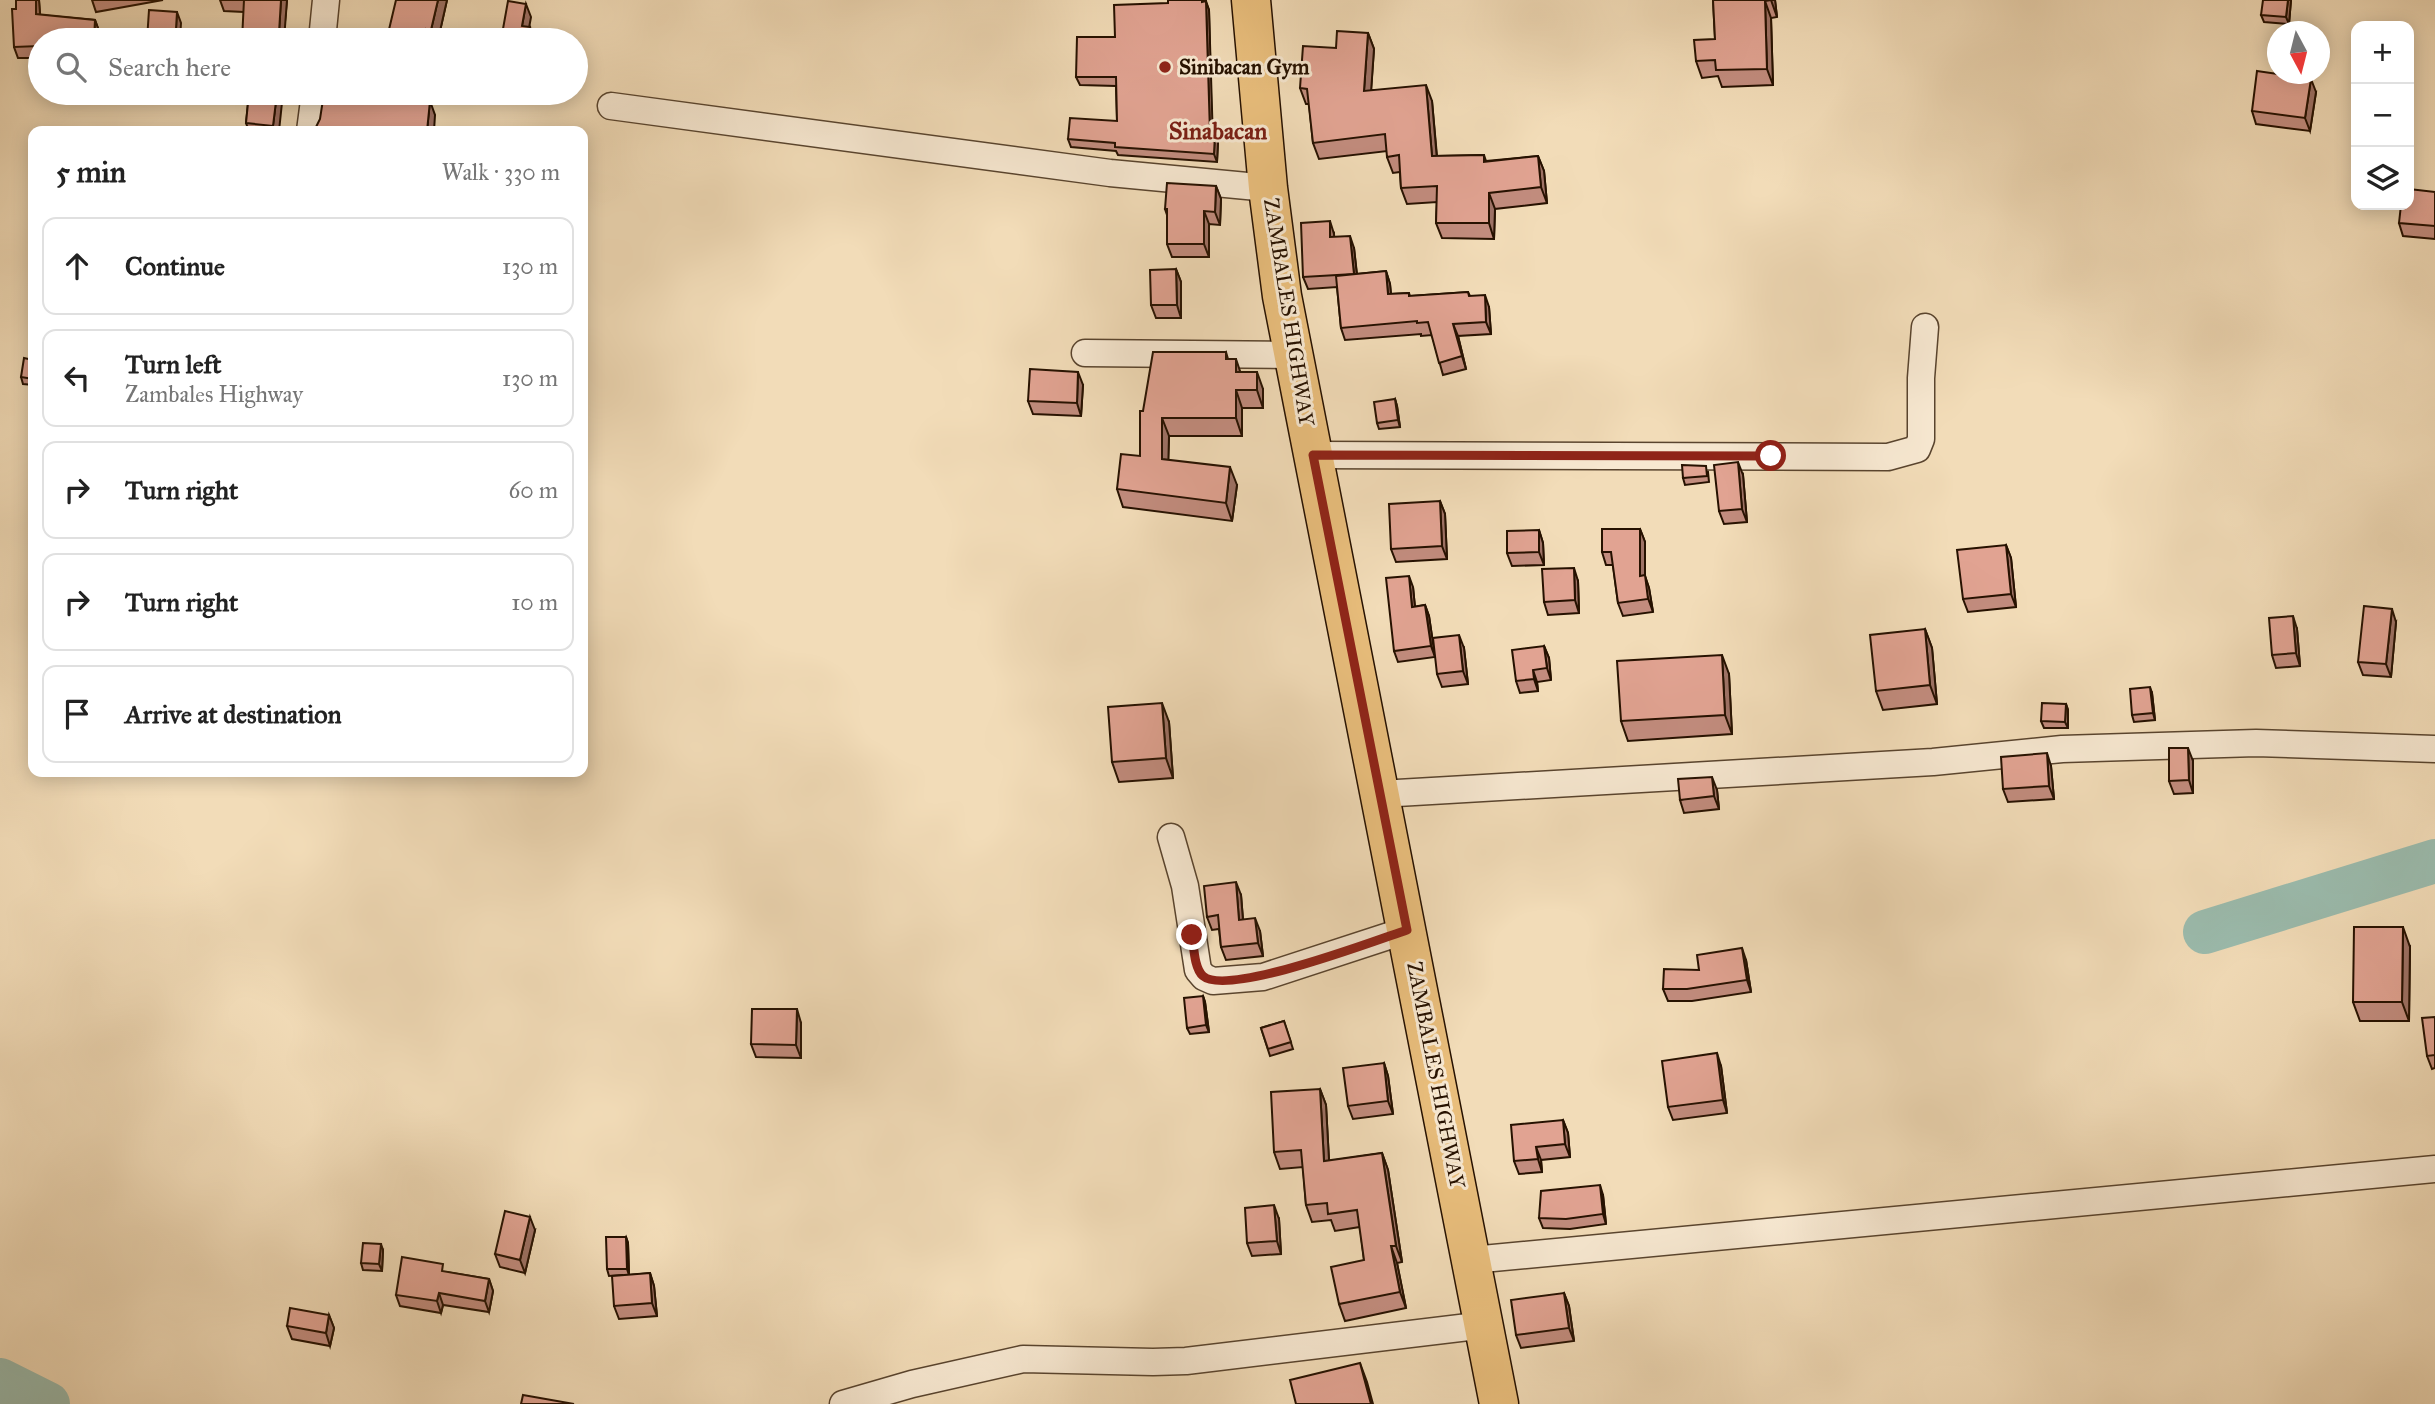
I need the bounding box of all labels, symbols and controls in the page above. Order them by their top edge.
north arrow [2267,21,2330,84]
map controls [2351,21,2414,210]
button: + [2351,21,2414,84]
search box [28,28,588,105]
icon: search [52,48,90,86]
text: Search here [108,51,231,83]
place label: Sinibacan Gym [1179,54,1310,80]
marker: Sinibacan Gym [1157,59,1173,75]
button: − [2351,84,2414,147]
district label: Sinabacan [1169,116,1267,146]
button: layers [2351,147,2414,210]
text: 5 min [56,154,126,190]
text: Walk · 330 m [442,158,560,186]
street label: ZAMBALES HIGHWAY [1258,196,1320,428]
icon: ahead [58,247,96,285]
text: Continue [125,250,225,282]
text: 130 m [502,252,558,280]
text: Turn left [125,348,221,380]
icon: left [58,359,96,397]
text: 130 m [502,364,558,392]
text: Zambales Highway [125,380,303,408]
route start [1755,440,1786,471]
icon: right [58,471,96,509]
text: Turn right [125,474,238,506]
text: 60 m [509,476,558,504]
icon: right [58,583,96,621]
text: Turn right [125,586,238,618]
text: 10 m [511,588,558,616]
icon: arrive [58,695,96,733]
text: Arrive at destination [125,698,342,730]
route end [1176,919,1207,950]
street label: ZAMBALES HIGHWAY [1401,959,1471,1191]

